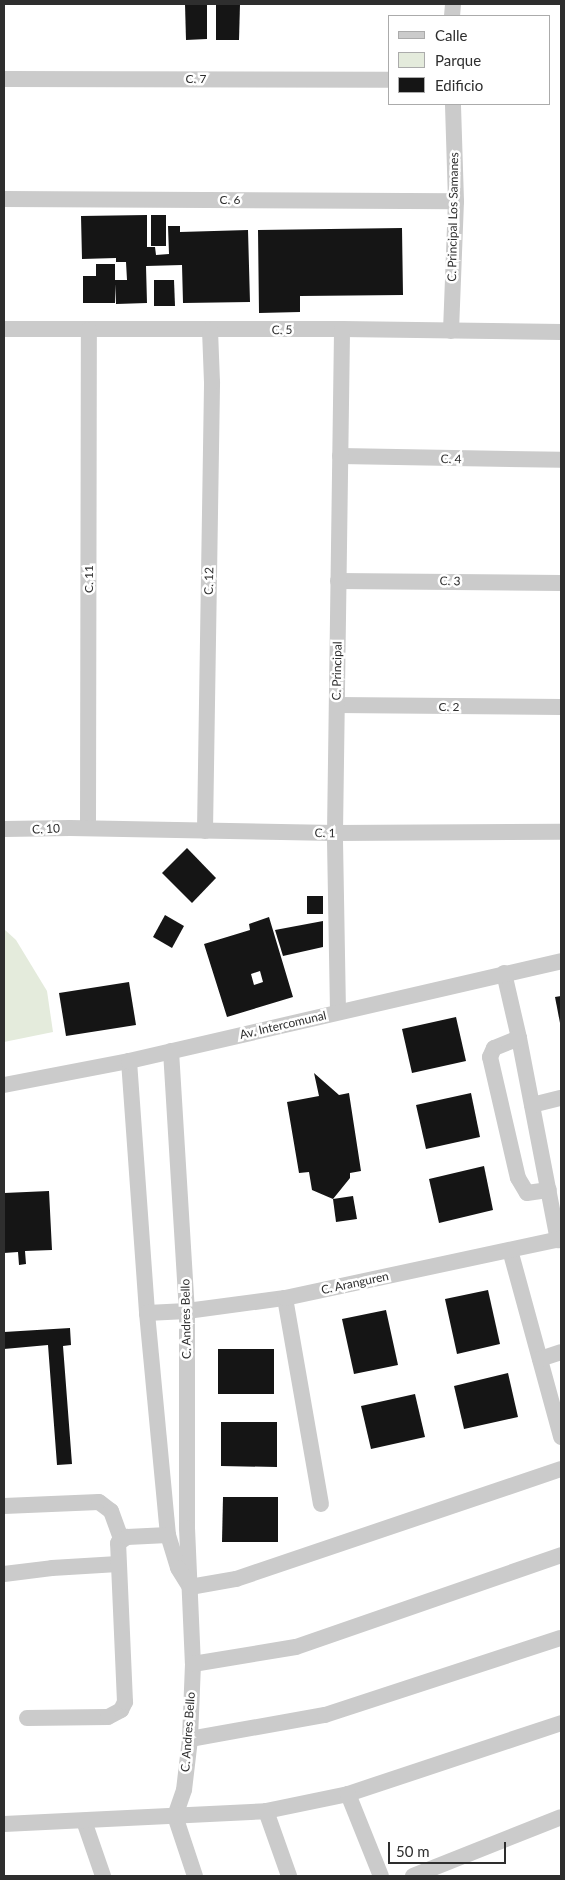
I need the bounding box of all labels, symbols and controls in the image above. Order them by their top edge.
legend [388,15,550,105]
text: Calle [435,26,467,44]
text: Parque [435,51,481,69]
street label: C. 7 [186,72,206,86]
text: Edificio [435,76,483,94]
street label: C. Principal Los Samanes [445,152,461,282]
street label: C. 6 [220,193,240,207]
street label: C. 5 [271,323,293,337]
street label: C. 4 [440,452,462,466]
street label: C. 11 [82,565,96,593]
street label: C. 12 [202,567,216,595]
street label: C. 3 [439,574,461,588]
street label: C. Principal [329,641,345,701]
street label: C. 2 [439,700,459,714]
street label: C. 10 [32,821,60,837]
street label: C. 1 [314,826,336,840]
street label: Av. Intercomunal [238,1008,328,1042]
street label: C. Aranguren [320,1269,390,1297]
street label: C. Andres Bello [178,1279,194,1359]
street label: C. Andres Bello [178,1691,198,1773]
scale bar [390,1832,508,1864]
text: 50 m [396,1842,430,1860]

